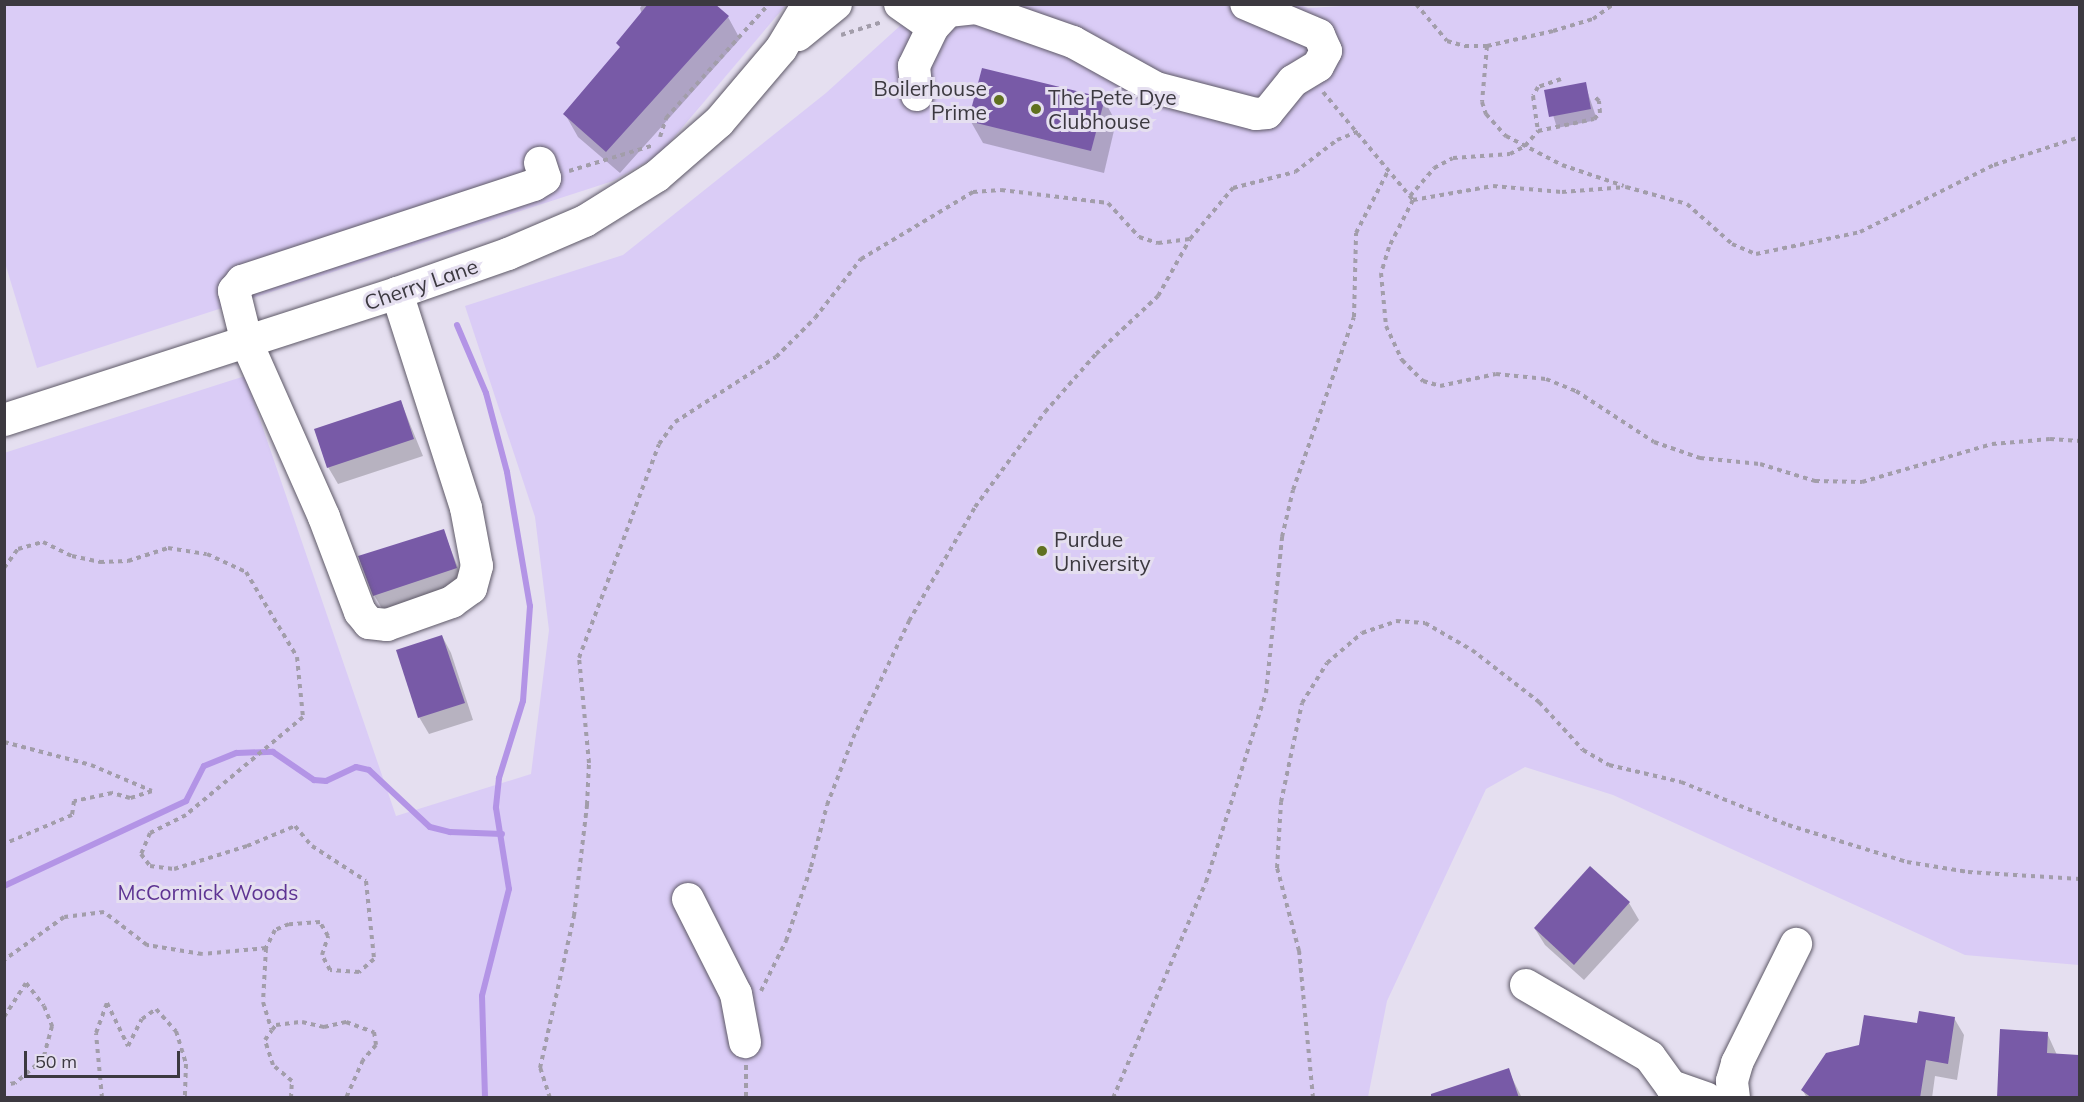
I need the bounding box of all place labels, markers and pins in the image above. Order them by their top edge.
place label: Boilerhouse Prime [873,75,987,125]
place label: The Pete Dye Clubhouse [1048,84,1177,134]
marker: Boilerhouse Prime [992,93,1006,107]
marker: The Pete Dye Clubhouse [1029,102,1043,116]
place label: Purdue University [1054,526,1151,576]
marker: Purdue University [1035,544,1049,558]

